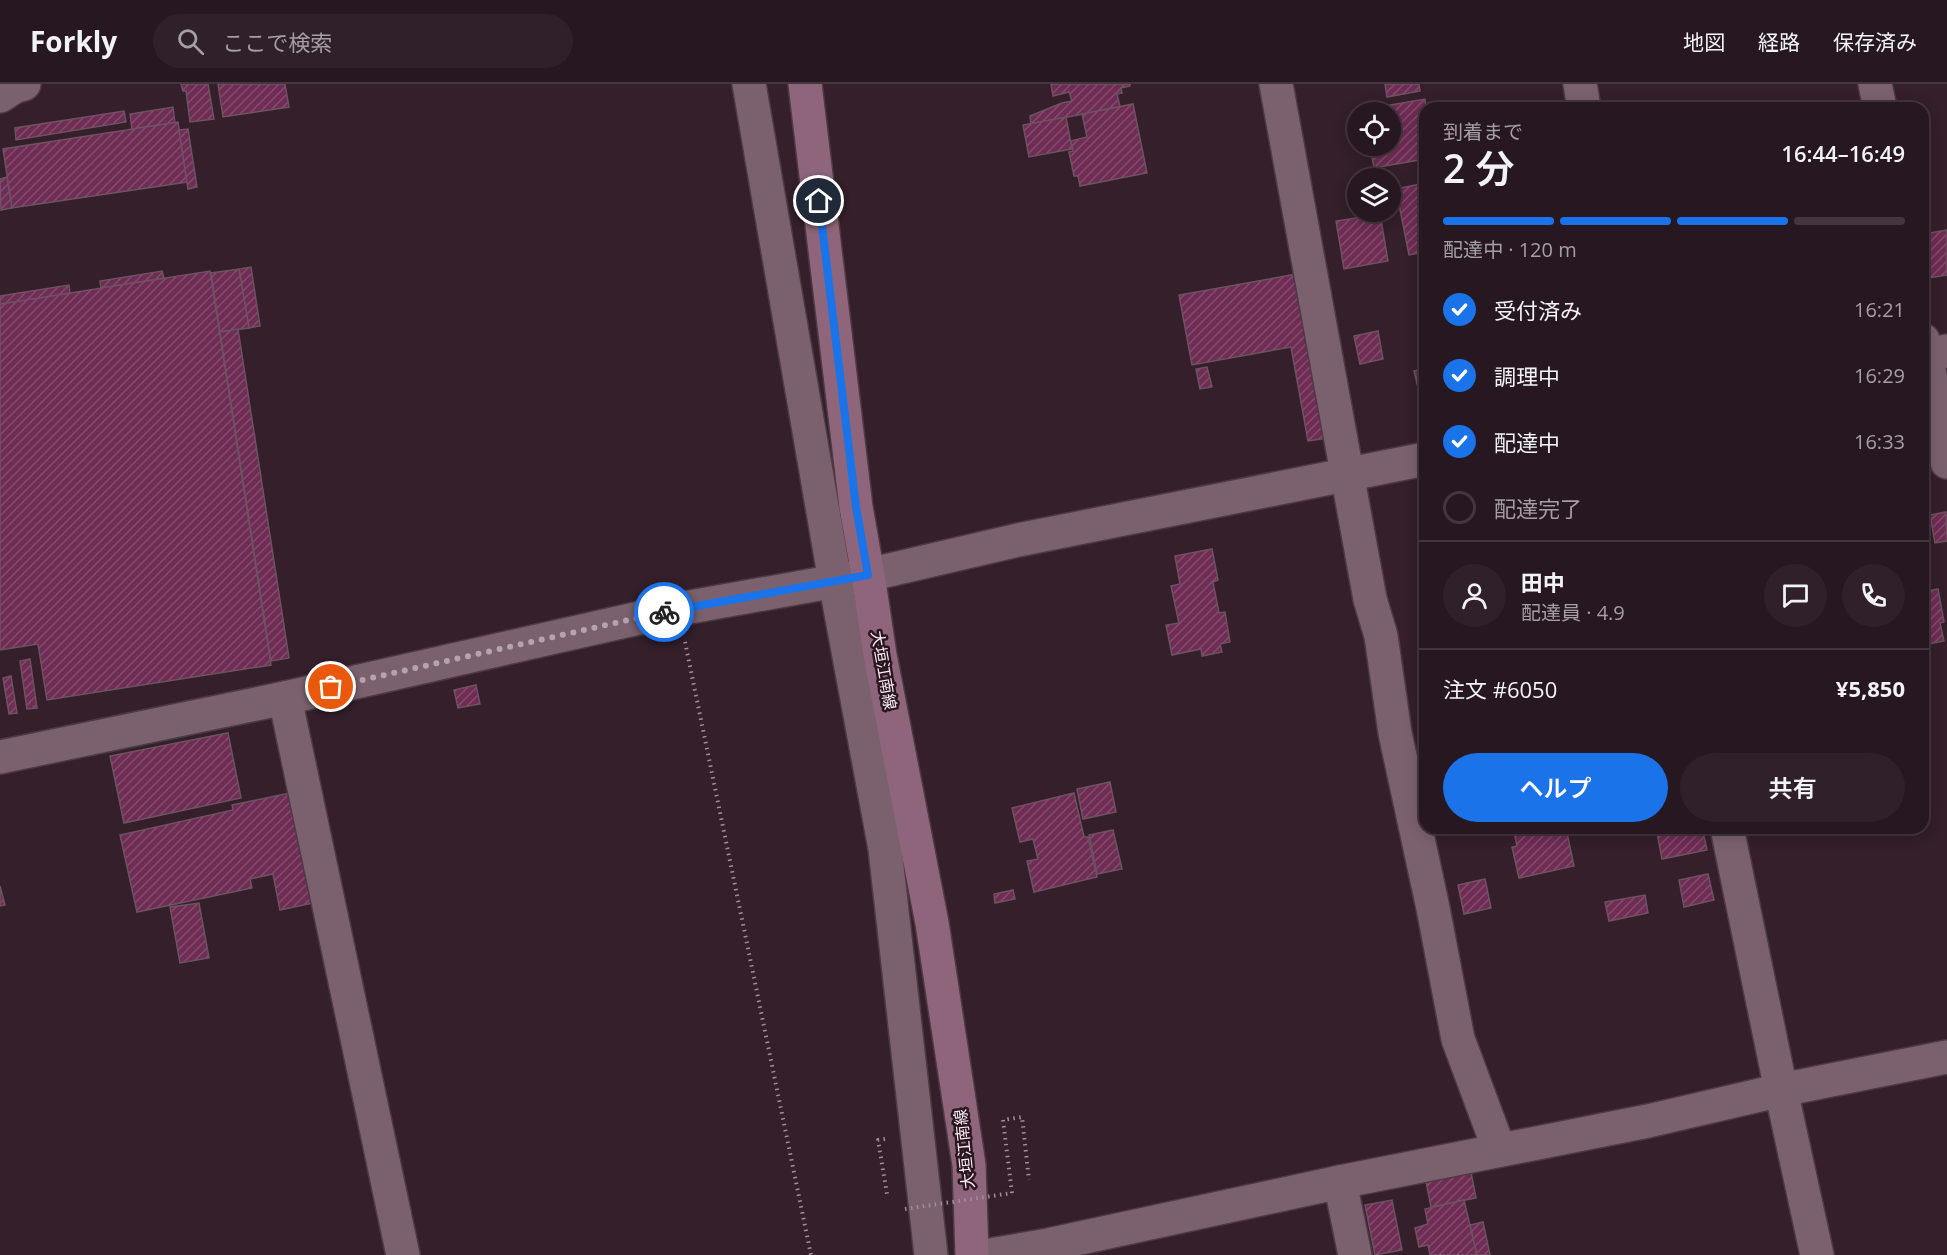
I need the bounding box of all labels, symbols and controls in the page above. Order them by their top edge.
search box [153,14,573,68]
text: Forkly [30,22,117,60]
icon: search [174,25,207,58]
text: ここで検索 [222,27,332,57]
text: 地図 [1683,28,1725,56]
text: 経路 [1758,28,1800,56]
text: 保存済み [1833,28,1917,56]
map controls [1347,102,1401,222]
button: locate [1347,102,1401,156]
text: 到着まで [1443,118,1523,145]
text: 16:44–16:49 [1781,138,1905,168]
text: 2 分 [1443,141,1514,194]
button: layers [1347,168,1401,222]
pin [793,175,844,226]
icon: home [802,184,835,217]
text: 配達中 · 120 m [1443,236,1577,263]
icon: check [1443,293,1476,326]
text: 受付済み [1494,295,1582,325]
text: 16:21 [1854,296,1905,323]
icon: check [1443,359,1476,392]
text: 調理中 [1494,361,1560,391]
text: 16:29 [1854,362,1905,389]
icon: check [1443,425,1476,458]
text: 配達中 [1494,427,1560,457]
text: 16:33 [1854,428,1905,455]
text: 配達完了 [1494,493,1582,523]
button: person [1443,564,1506,627]
button: chat [1764,564,1827,627]
button: phone [1842,564,1905,627]
text: 田中 [1521,567,1565,597]
courier [634,582,694,642]
icon: bike [648,596,681,629]
text: 配達員 · 4.9 [1521,599,1625,626]
street label: 大垣江南線 [866,629,902,711]
pin [305,661,356,712]
icon: bag [314,670,347,703]
text: ¥5,850 [1836,673,1905,703]
text: 注文 #6050 [1443,674,1557,704]
button: ヘルプ [1443,753,1668,822]
button: 共有 [1680,753,1905,822]
street label: 大垣江南線 [949,1108,979,1190]

